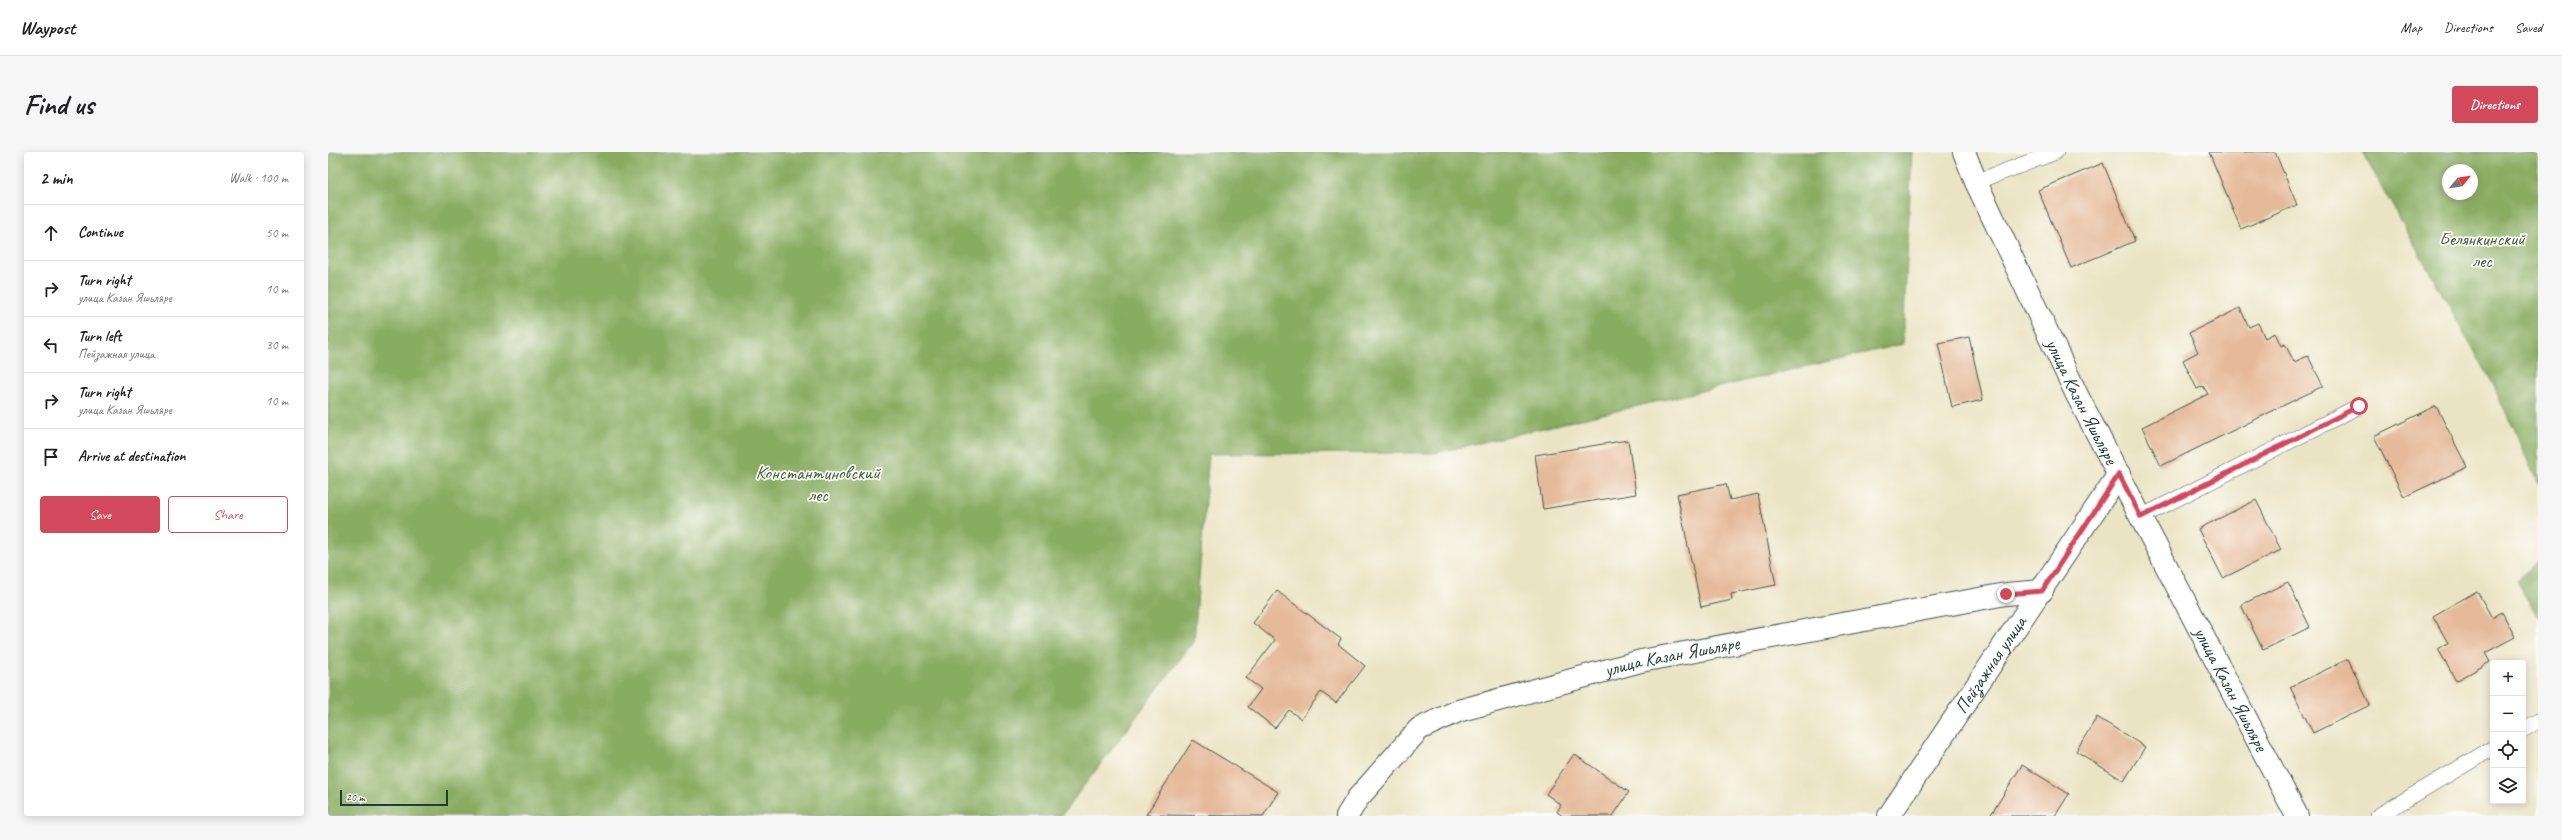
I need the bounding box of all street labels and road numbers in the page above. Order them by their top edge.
street label: улица Казан Яшьляре [2040,334,2124,470]
street label: Пейзажная улица [1949,610,2033,718]
street label: улица Казан Яшьляре [2188,622,2274,757]
street label: улица Казан Яшьляре [1601,631,1743,683]

